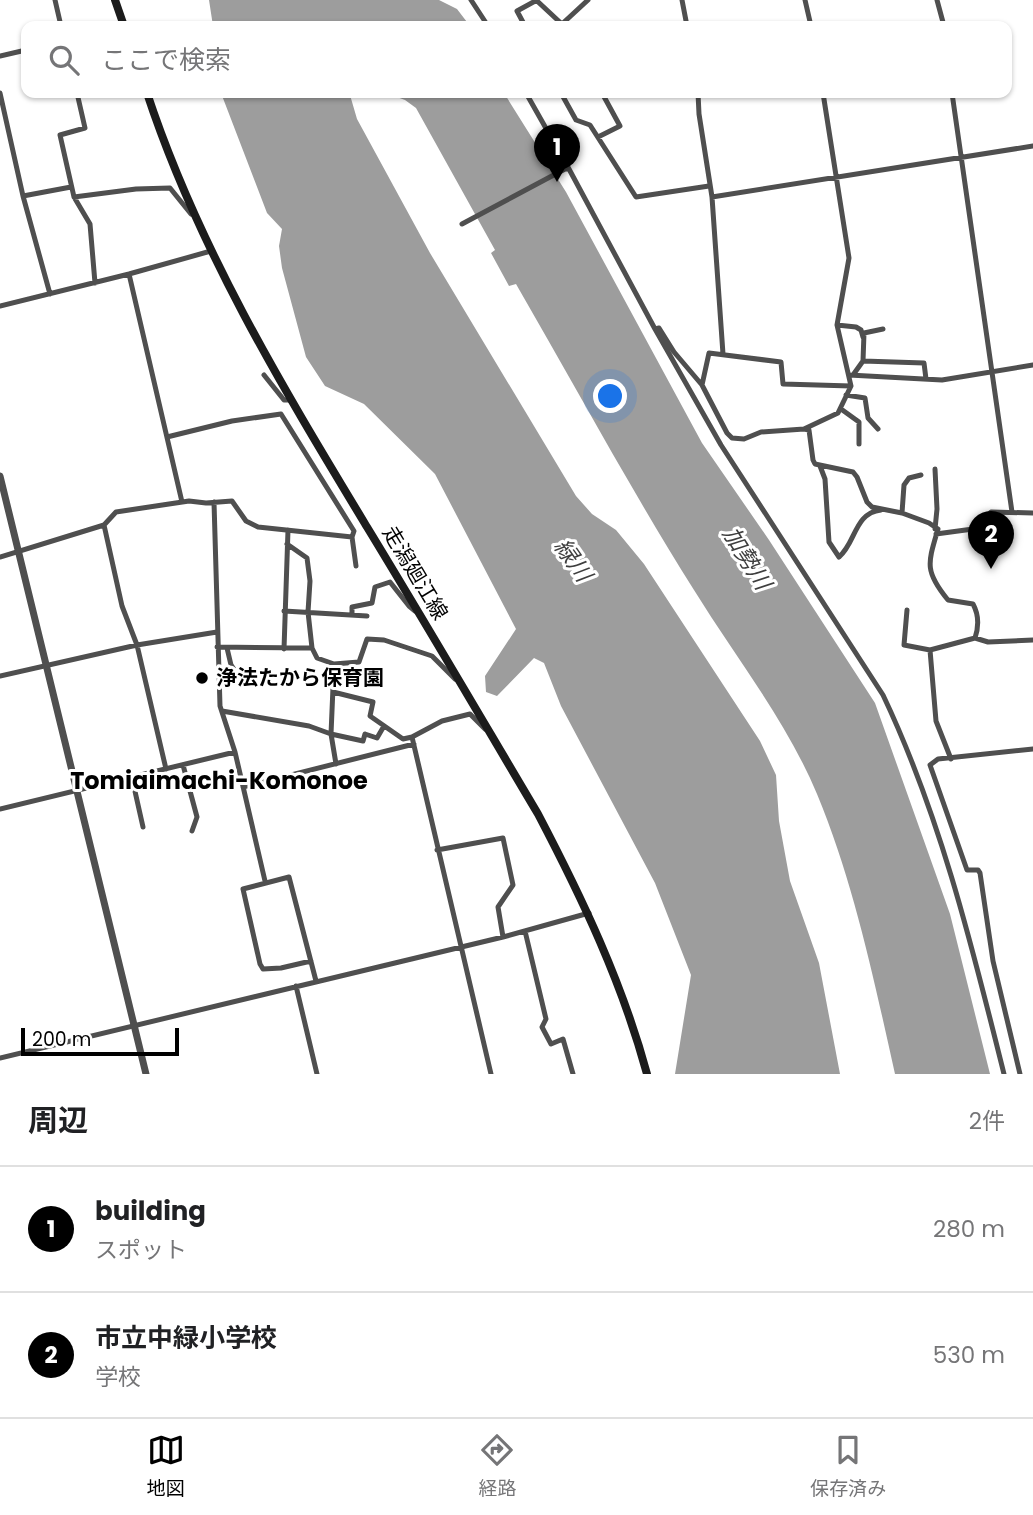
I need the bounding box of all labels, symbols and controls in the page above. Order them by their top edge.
search box [21,21,1012,98]
icon: search [45,41,83,79]
text: ここで検索 [101,42,231,78]
pin: 1 [534,124,580,182]
your location [593,379,627,413]
pin: 2 [968,511,1014,569]
street label: 走潟廻江線 [376,520,455,625]
water label: 加勢川 [715,520,780,598]
water label: 緑川 [547,532,601,590]
place label: 浄法たから保育園 [216,663,384,692]
marker: 浄法たから保育園 [194,670,210,686]
district label: Tomiaimachi-Komonoe [70,764,368,797]
scale bar [21,1025,178,1057]
text: 200 m [32,1026,91,1053]
text: 周辺 [28,1099,88,1142]
text: 2件 [969,1105,1005,1137]
text: building [95,1193,206,1229]
text: 1 [47,1213,55,1245]
text: 280 m [933,1213,1005,1245]
text: スポット [95,1234,187,1266]
text: 市立中緑小学校 [95,1320,277,1356]
text: 2 [44,1339,58,1371]
text: 530 m [933,1339,1005,1371]
text: 学校 [95,1361,141,1393]
tab: 地図 [147,1431,185,1503]
tab: 経路 [478,1431,516,1503]
tab: 保存済み [810,1431,886,1503]

